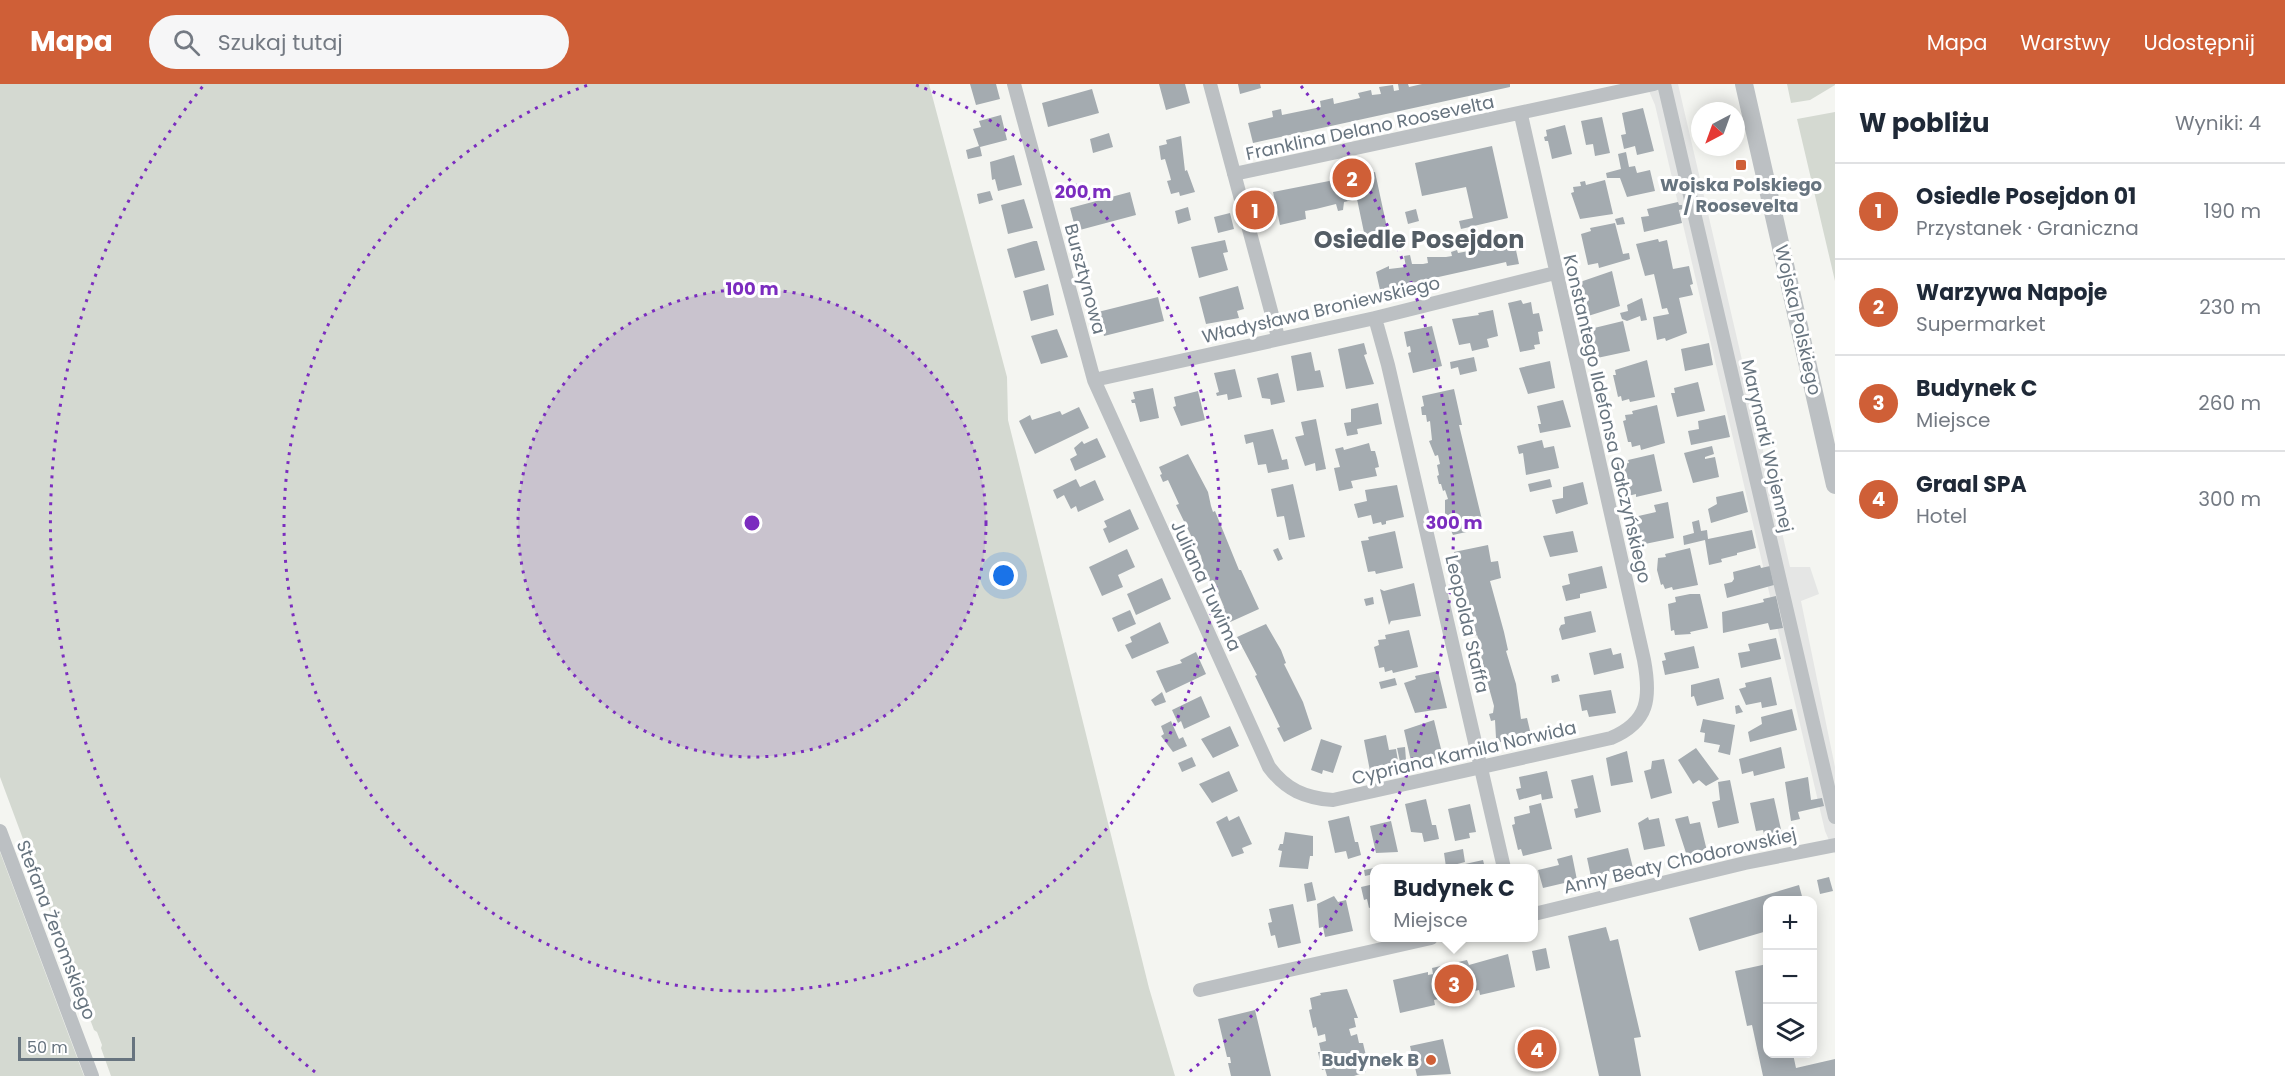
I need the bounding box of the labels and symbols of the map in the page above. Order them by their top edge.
street label: Franklina Delano Roosevelta [1243,89,1496,166]
north arrow [1691,102,1745,156]
pin: 2 [1332,156,1372,200]
marker: Wojska Polskiego / Roosevelta [1734,158,1748,172]
place label: Wojska Polskiego / Roosevelta [1660,172,1822,218]
text: 200 m [1055,179,1111,204]
pin: 1 [1236,188,1274,232]
street label: Bursztynowa [1059,221,1112,337]
district label: Osiedle Posejdon [1314,223,1524,256]
street label: Wojska Polskiego [1769,242,1828,397]
street label: Konstantego Ildefonsa Gałczyńskiego [1557,252,1658,586]
street label: Władysława Broniewskiego [1199,270,1442,349]
text: 100 m [725,276,779,301]
street label: Marynarki Wojennej [1735,357,1800,535]
text: 300 m [1425,510,1483,535]
centre of rings [742,513,762,533]
street label: Juliana Tuwima [1165,516,1248,655]
street label: Leopolda Staffa [1439,552,1496,695]
your location [989,561,1018,590]
street label: Cypriana Kamila Norwida [1349,714,1579,791]
street label: Anny Beaty Chodorowskiej [1561,822,1799,899]
street label: Stefana Żeromskiego [11,836,102,1023]
pin: 3 [1434,962,1474,1006]
pin: 4 [1518,1026,1556,1072]
scale bar [18,1034,135,1062]
place label: Budynek B [1321,1047,1419,1072]
marker: Budynek B [1424,1053,1438,1067]

